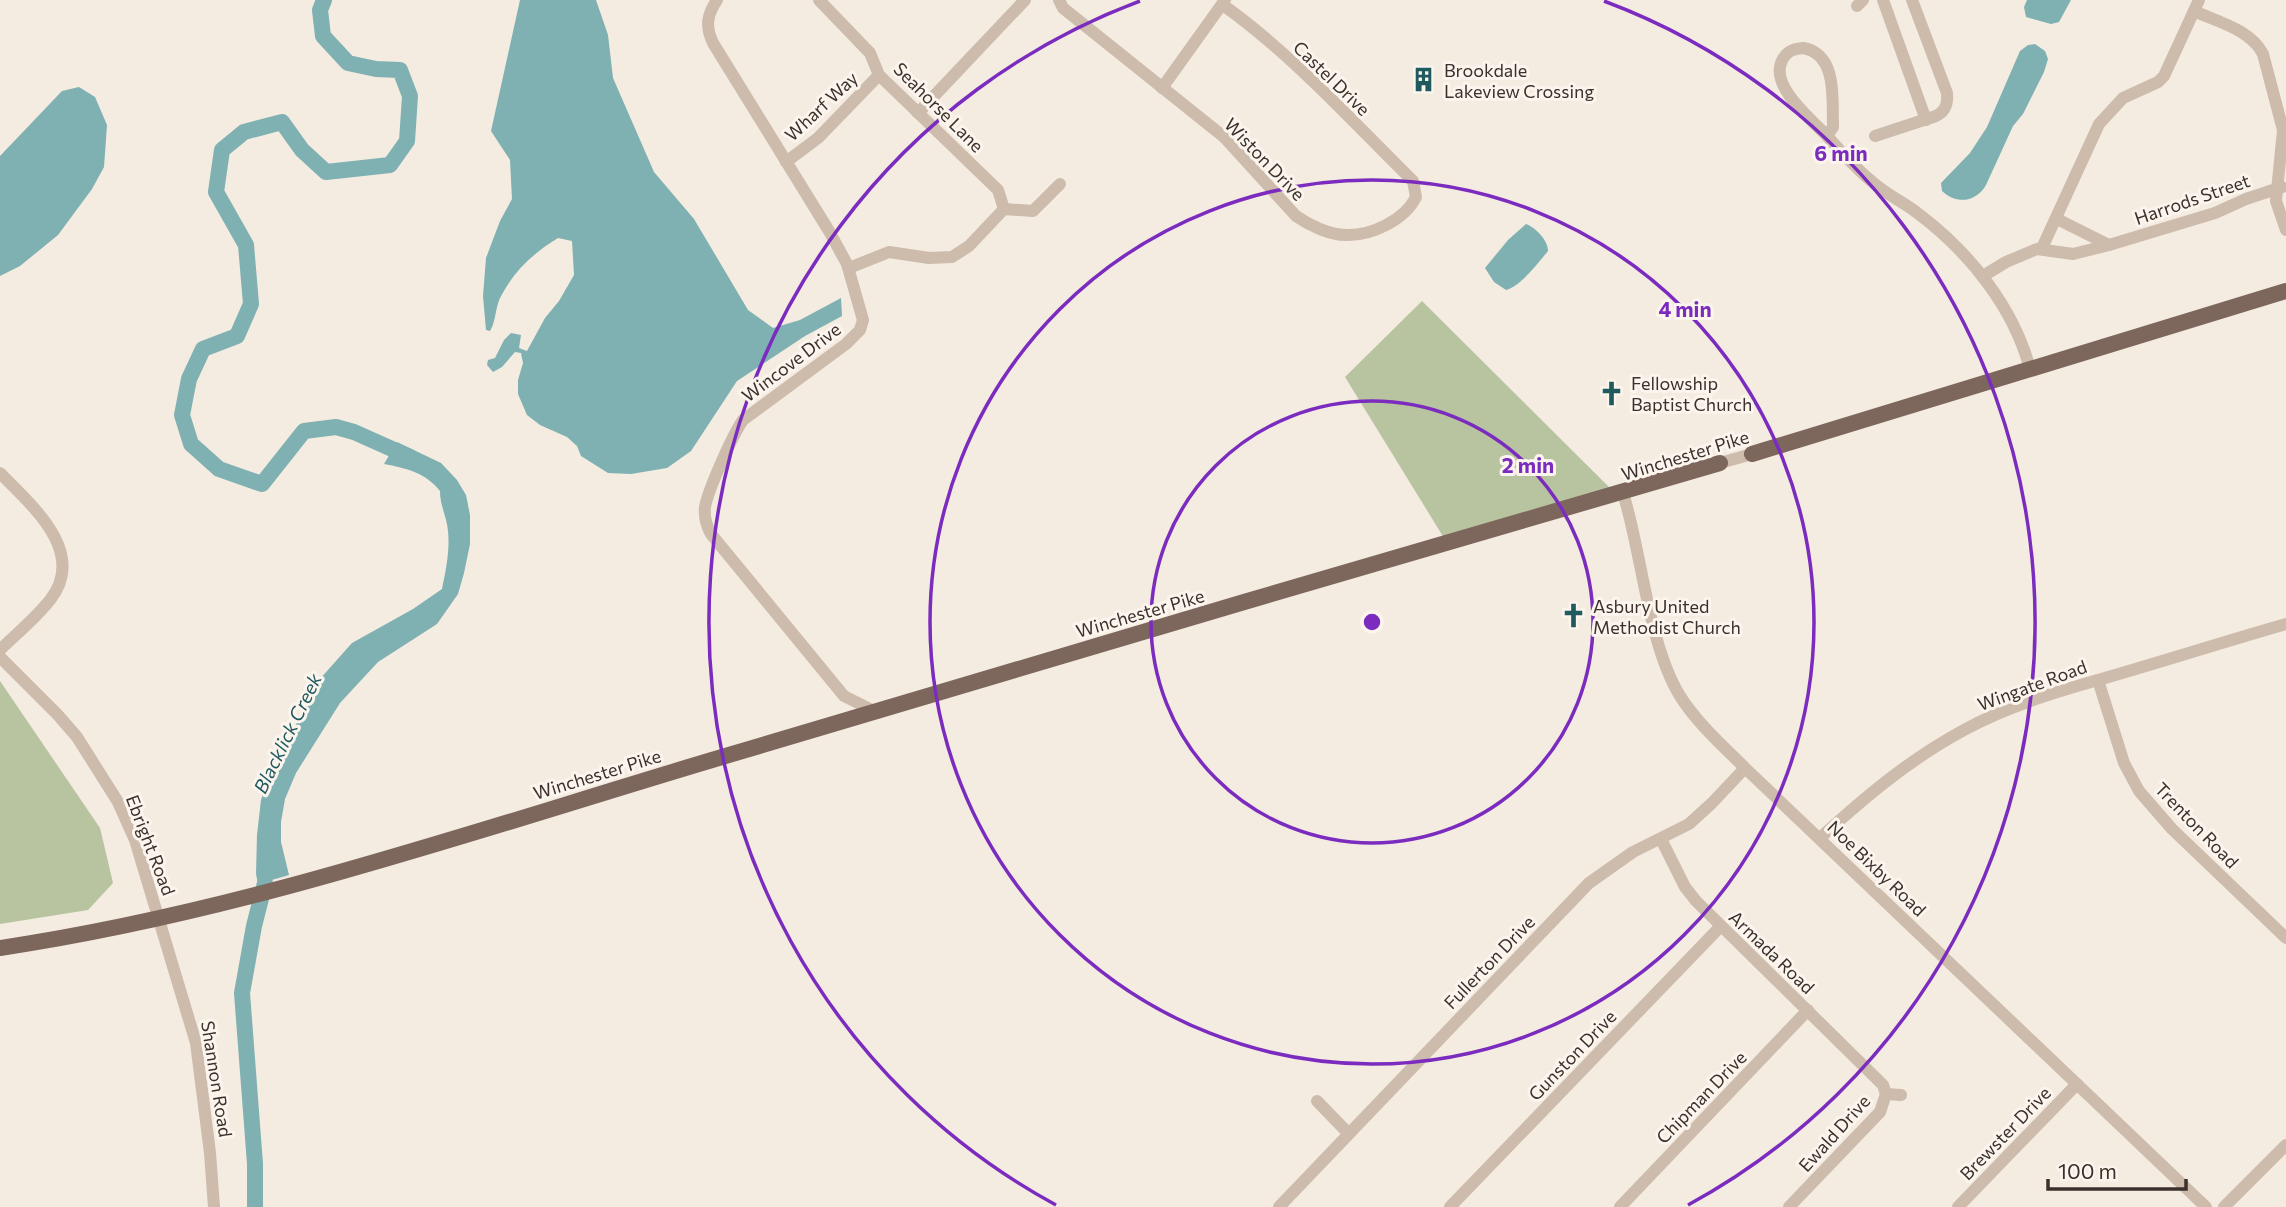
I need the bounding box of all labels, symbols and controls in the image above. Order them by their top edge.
street label: Castel Drive [1289,36,1375,120]
street label: Seahorse Lane [889,57,989,157]
place label: Brookdale Lakeview Crossing [1444,59,1594,102]
building icon: Brookdale Lakeview Crossing [1410,66,1438,94]
street label: Wharf Way [780,67,862,145]
street label: Wiston Drive [1220,113,1310,205]
text: 6 min [1814,140,1868,165]
street label: Harrods Street [2131,169,2253,229]
text: 4 min [1658,296,1712,321]
street label: Wincove Drive [737,318,845,406]
place label: Fellowship Baptist Church [1631,372,1752,415]
church icon: Fellowship Baptist Church [1597,379,1625,407]
street label: Winchester Pike [1619,425,1751,485]
text: 2 min [1502,452,1554,477]
street label: Winchester Pike [1073,584,1207,642]
place label: Asbury United Methodist Church [1593,595,1741,638]
church icon: Asbury United Methodist Church [1559,602,1587,630]
centre of rings [1360,610,1384,634]
street label: Wingate Road [1974,655,2090,715]
water label: Blacklick Creek [248,669,326,797]
street label: Winchester Pike [531,744,663,804]
street label: Trenton Road [2151,778,2243,872]
street label: Ebright Road [122,792,180,898]
street label: Noe Bixby Road [1823,816,1931,920]
street label: Armada Road [1725,906,1819,998]
street label: Fullerton Drive [1439,911,1539,1013]
street label: Gunston Drive [1523,1005,1621,1105]
street label: Shannon Road [197,1019,237,1139]
street label: Chipman Drive [1651,1046,1751,1148]
street label: Brewster Drive [1955,1082,2055,1184]
street label: Ewald Drive [1794,1090,1874,1176]
scale bar [2048,1148,2186,1192]
text: 100 m [2058,1158,2117,1183]

